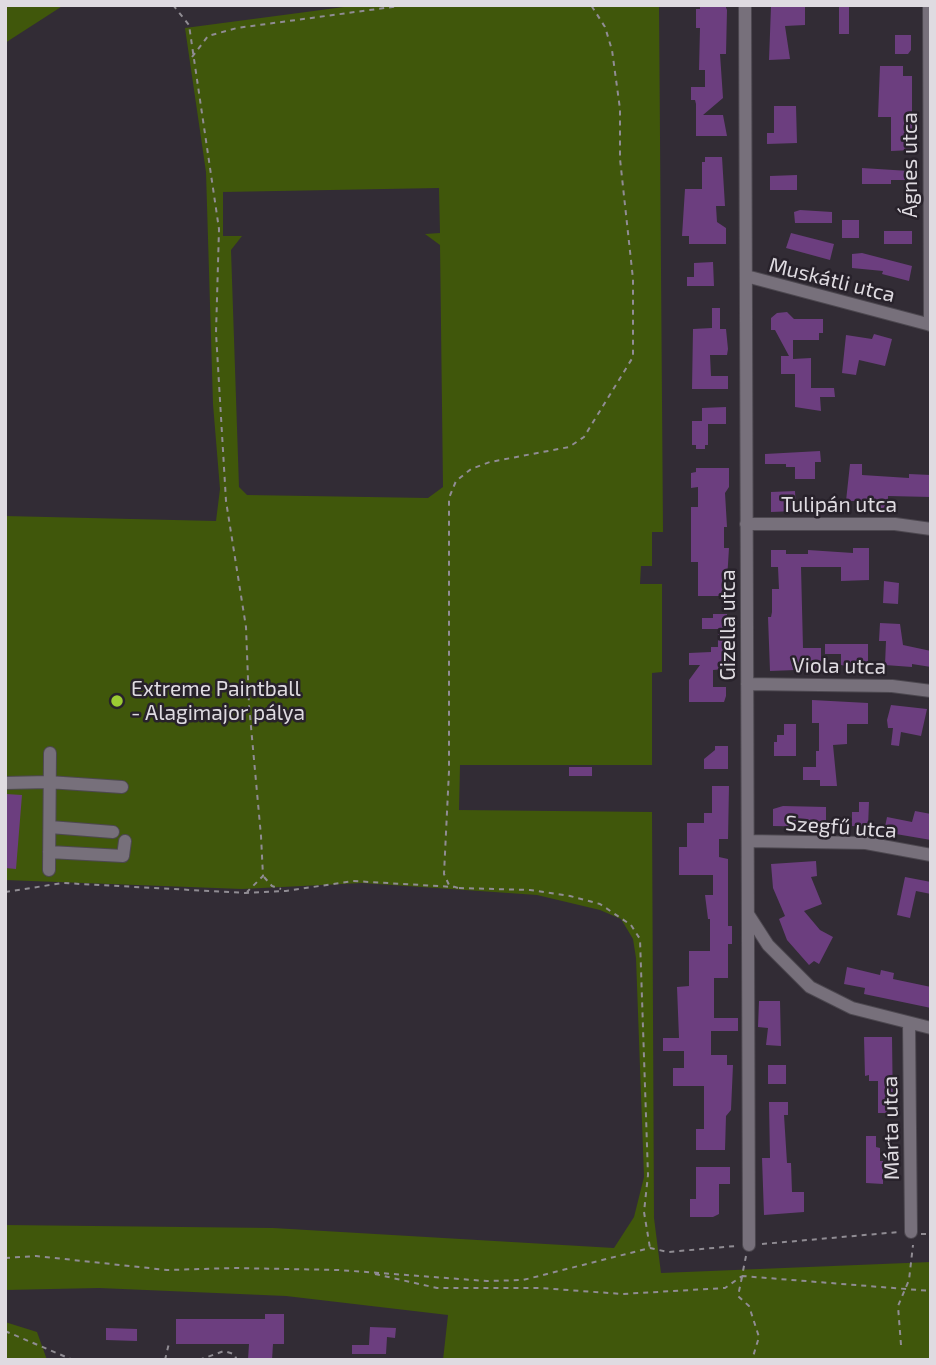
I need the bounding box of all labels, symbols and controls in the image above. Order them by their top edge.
street label: Ágnes utca [897,112,923,218]
street label: Muskátli utca [766,252,898,308]
street label: Tulipán utca [781,492,897,518]
street label: Gizella utca [715,570,741,680]
street label: Viola utca [792,653,886,679]
place label: Extreme Paintball - Alagimajor pálya [131,676,305,726]
marker: Extreme Paintball - Alagimajor pálya [109,693,125,709]
street label: Szegfű utca [784,811,898,843]
street label: Márta utca [877,1076,905,1180]

